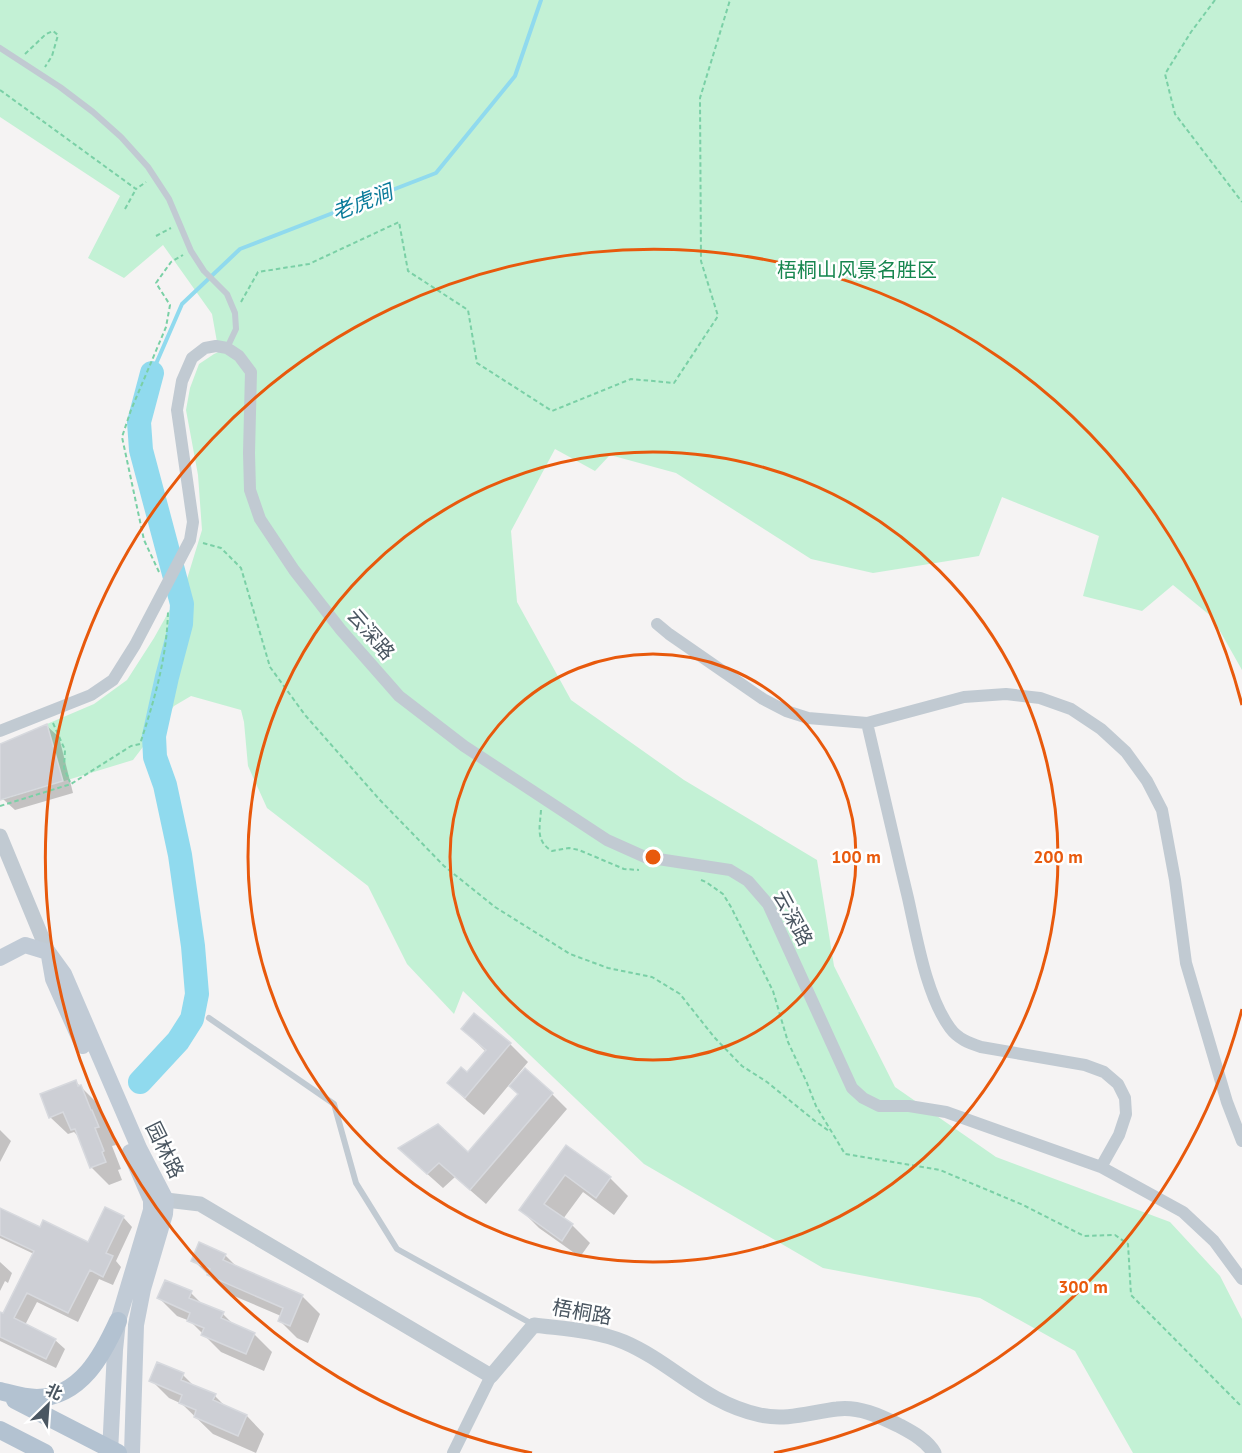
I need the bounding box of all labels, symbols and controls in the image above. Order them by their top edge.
water label: 老虎涧 [328,177,399,226]
park label: 梧桐山风景名胜区 [777,257,937,283]
street label: 云深路 [342,603,400,665]
text: 100 m [831,845,881,868]
text: 200 m [1033,845,1083,868]
centre of rings [643,847,663,867]
street label: 云深路 [767,885,819,951]
street label: 园林路 [140,1117,190,1183]
text: 300 m [1058,1275,1108,1298]
street label: 梧桐路 [550,1294,614,1330]
north arrow [18,1375,78,1435]
text: 北 [43,1379,66,1404]

